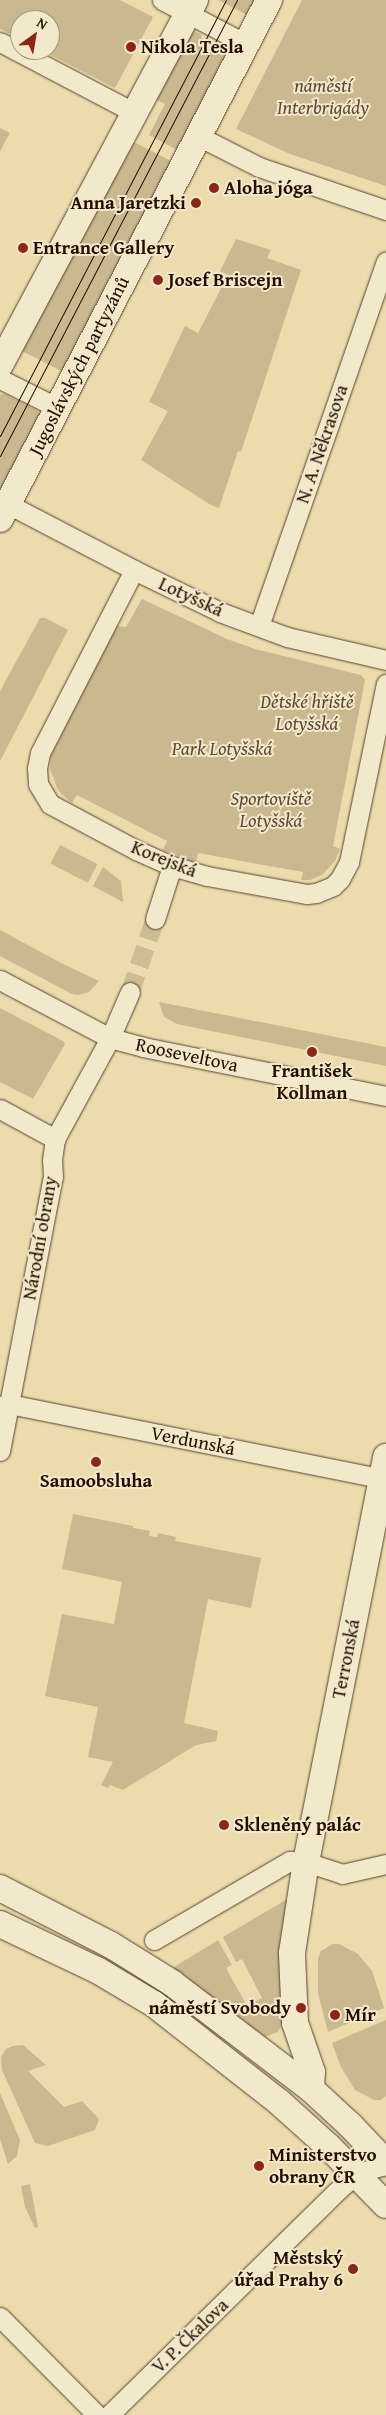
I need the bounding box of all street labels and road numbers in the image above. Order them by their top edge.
street label: Jugoslávských partyzánů [24,273,134,459]
street label: N. A. Někrasova [291,382,353,506]
street label: Lotyšská [155,572,227,622]
street label: Korejská [128,836,200,882]
street label: Rooseveltova [134,1033,240,1077]
street label: Národní obrany [18,1174,62,1302]
street label: Verdunská [149,1422,237,1460]
street label: Terronská [327,1617,365,1701]
street label: V. P. Čkalova [147,2294,233,2378]

